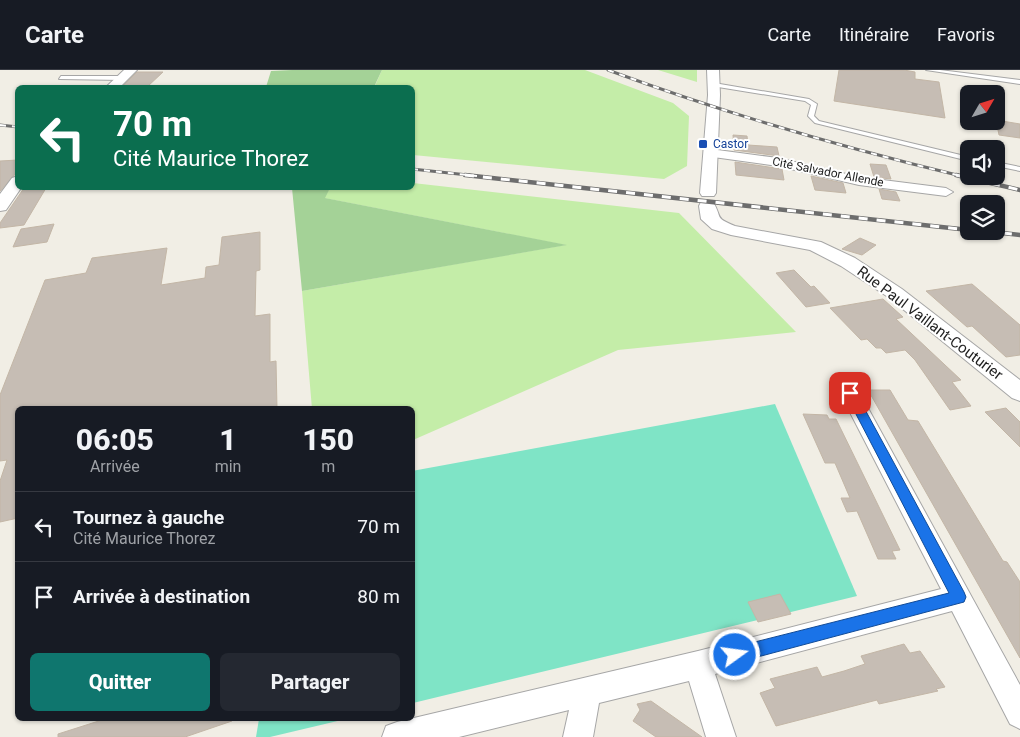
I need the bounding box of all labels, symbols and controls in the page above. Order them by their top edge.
text: Carte [25,21,84,49]
text: Carte [768,24,811,45]
text: Itinéraire [839,24,909,45]
text: Favoris [937,24,995,45]
north arrow [960,85,1005,130]
map controls [960,85,1005,240]
text: 70 m [113,104,192,145]
icon: left [30,105,95,170]
place label: Castor [713,137,748,151]
marker: Castor [697,138,709,150]
button: sound [960,140,1005,185]
text: Cité Maurice Thorez [113,146,309,171]
street label: Cité Salvador Allende [771,154,885,190]
button: layers [960,195,1005,240]
street label: Rue Paul Vaillant-Couturier [854,262,1006,384]
pin [829,372,871,414]
icon: arrive [836,379,864,407]
text: 06:05 [76,422,154,457]
text: 1 [219,422,237,457]
text: 150 [302,422,354,457]
text: Arrivée [90,457,140,476]
text: min [215,457,241,476]
text: m [321,457,335,476]
text: Tournez à gauche [73,506,224,529]
icon: left [30,513,58,541]
text: 70 m [357,515,400,538]
text: Cité Maurice Thorez [73,529,216,548]
icon: arrive [30,583,58,611]
text: Arrivée à destination [73,585,250,608]
text: 80 m [357,585,400,608]
position arrow [708,628,760,680]
button: Quitter [30,653,210,711]
button: Partager [220,653,400,711]

